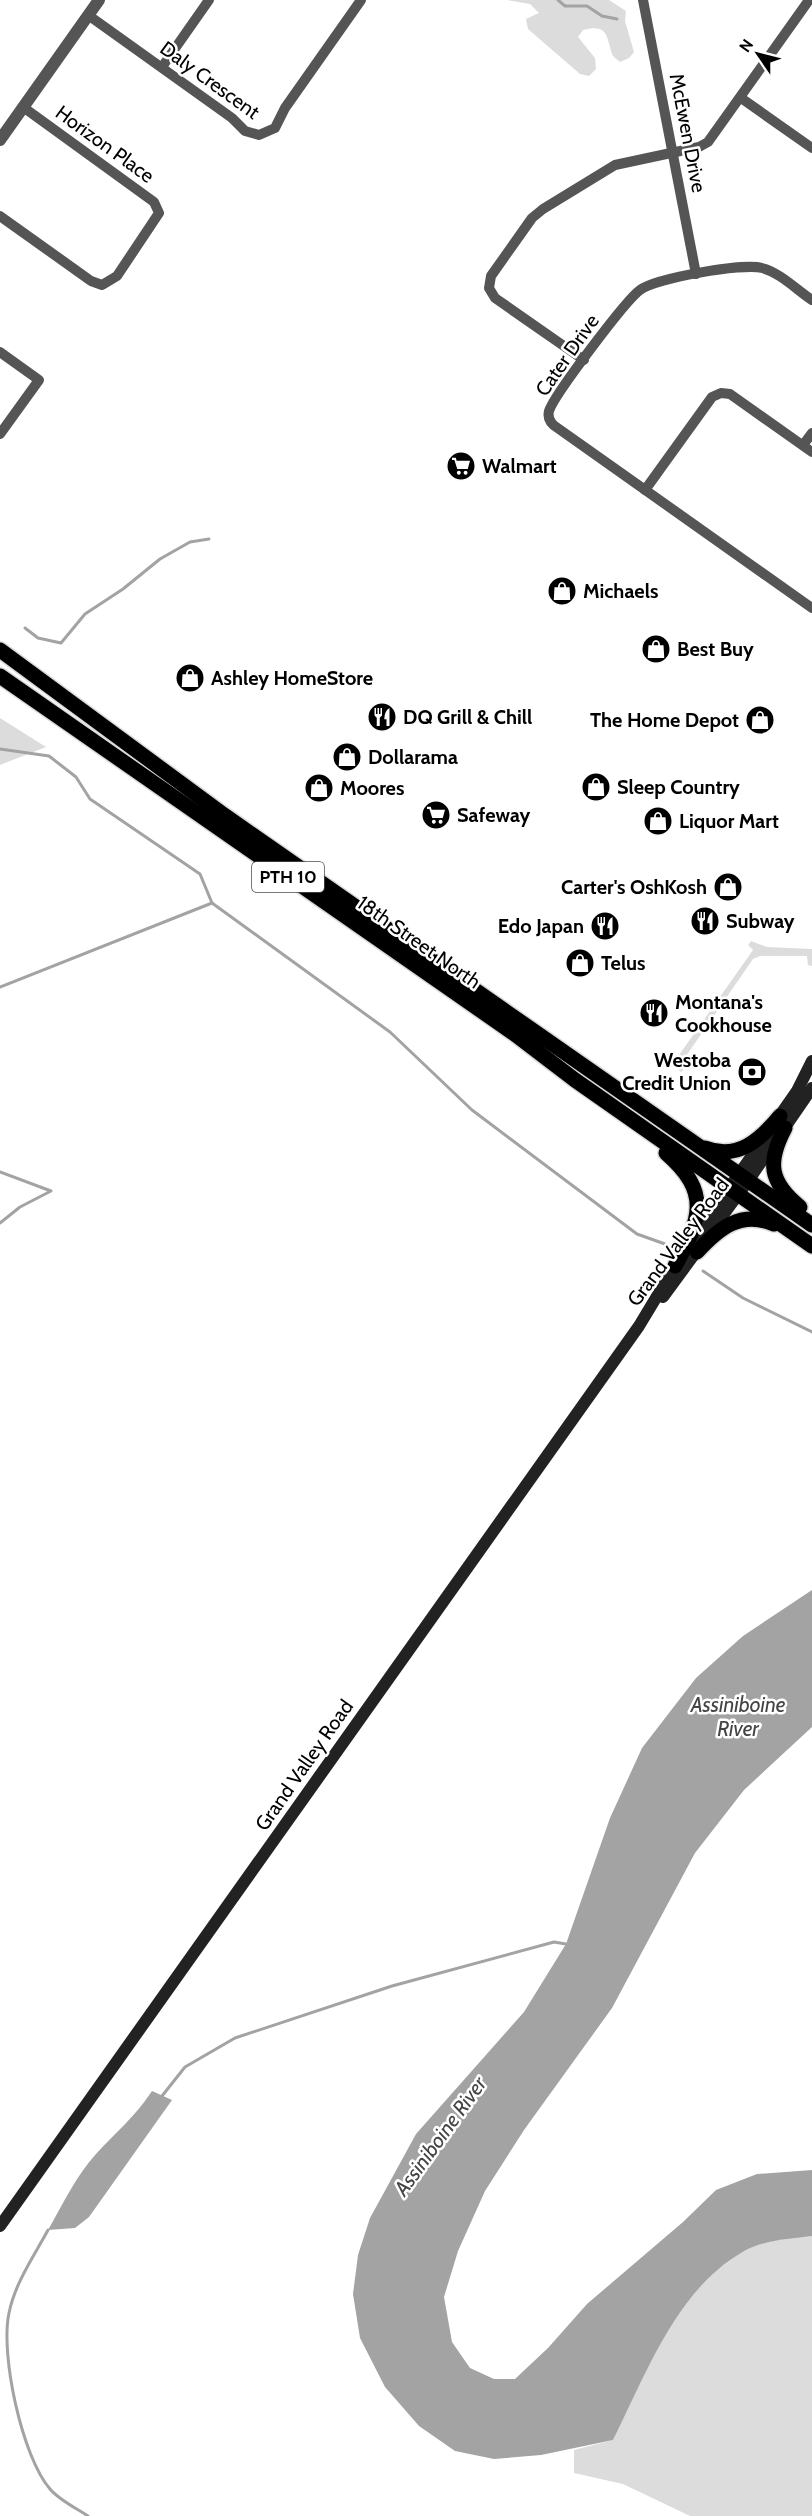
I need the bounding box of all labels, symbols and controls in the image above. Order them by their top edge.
north arrow [728,24,788,84]
street label: Daly Crescent [156,36,265,124]
text: N [735,36,757,56]
street label: McEwen Drive [665,71,711,195]
street label: Horizon Place [51,100,159,188]
street label: Cater Drive [530,309,604,401]
supermarket icon: Walmart [445,450,477,482]
place label: Walmart [482,454,557,478]
shop icon: Michaels [546,575,578,607]
place label: Michaels [583,579,658,603]
shop icon: Best Buy [640,633,672,665]
place label: Best Buy [677,637,754,661]
shop icon: Ashley HomeStore [174,662,206,694]
place label: Ashley HomeStore [211,666,373,690]
restaurant icon: DQ Grill & Chill [366,701,398,733]
shop icon: The Home Depot [744,704,776,736]
place label: DQ Grill & Chill [403,705,532,729]
place label: The Home Depot [590,708,739,732]
shop icon: Dollarama [331,741,363,773]
place label: Dollarama [368,745,458,769]
shop icon: Sleep Country [580,771,612,803]
shop icon: Moores [303,772,335,804]
place label: Sleep Country [617,775,740,799]
place label: Moores [340,776,404,800]
supermarket icon: Safeway [420,799,452,831]
place label: Safeway [457,803,530,827]
shop icon: Liquor Mart [642,805,674,837]
place label: Liquor Mart [679,809,779,833]
road number: PTH 10 [252,862,324,892]
shop icon: Carter's OshKosh [712,871,744,903]
place label: Carter's OshKosh [561,875,707,899]
street label: 18th Street North [353,890,485,994]
restaurant icon: Subway [689,905,721,937]
place label: Subway [726,909,795,933]
restaurant icon: Edo Japan [589,910,621,942]
place label: Edo Japan [498,914,584,938]
shop icon: Telus [564,947,596,979]
place label: Telus [601,951,646,975]
place label: Montana's Cookhouse [675,990,772,1037]
restaurant icon: Montana's Cookhouse [638,997,670,1029]
place label: Westoba Credit Union [622,1048,731,1095]
bank icon: Westoba Credit Union [736,1056,768,1088]
street label: Grand Valley Road [622,1173,734,1311]
water label: Assiniboine River [690,1692,786,1741]
street label: Grand Valley Road [250,1695,358,1835]
water label: Assiniboine River [388,2071,492,2201]

